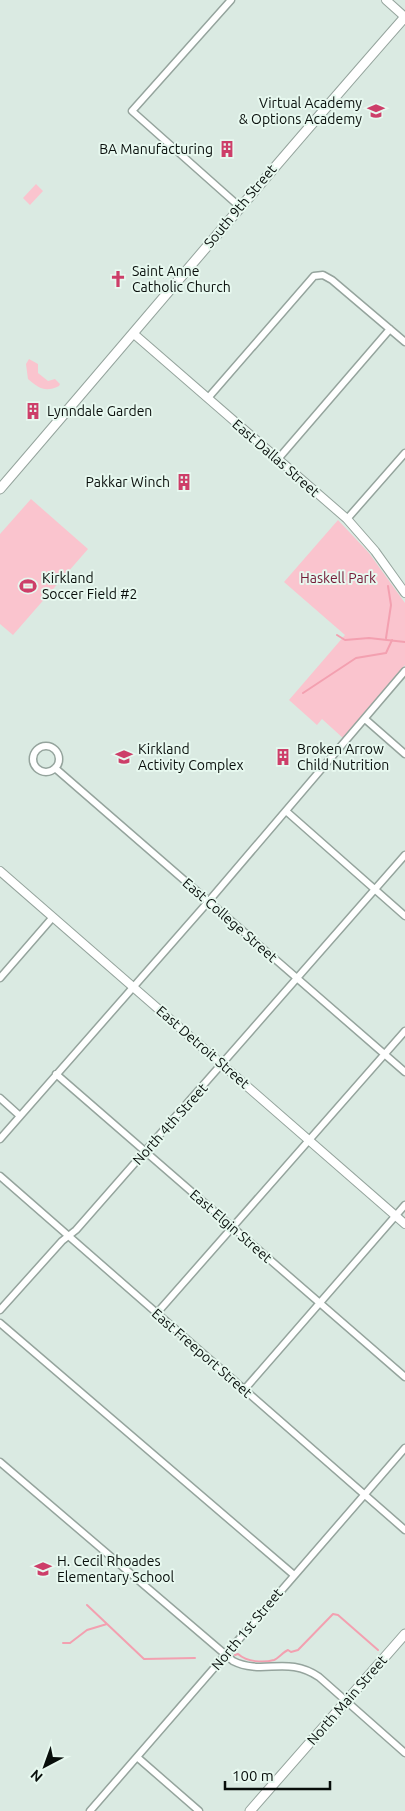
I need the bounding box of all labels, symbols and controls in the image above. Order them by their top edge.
place label: Virtual Academy & Options Academy [239,95,362,127]
school or university icon: Virtual Academy & Options Academy [366,101,386,121]
building icon: BA Manufacturing [217,139,237,159]
place label: BA Manufacturing [99,141,213,157]
street label: South 9th Street [200,161,280,251]
place label: Saint Anne Catholic Church [132,263,231,295]
church icon: Saint Anne Catholic Church [108,269,128,289]
building icon: Lynndale Garden [23,401,43,421]
place label: Lynndale Garden [47,403,152,419]
street label: East Dallas Street [229,416,323,500]
building icon: Pakkar Winch [174,472,194,492]
place label: Pakkar Winch [86,474,170,490]
place label: Kirkland Soccer Field #2 [42,570,137,602]
park label: Haskell Park [300,570,376,586]
sports icon: Kirkland Soccer Field #2 [18,576,38,596]
place label: Kirkland Activity Complex [138,741,244,773]
place label: Broken Arrow Child Nutrition [297,741,389,773]
school or university icon: Kirkland Activity Complex [114,747,134,767]
building icon: Broken Arrow Child Nutrition [273,747,293,767]
street label: East College Street [180,875,281,966]
street label: East Detroit Street [153,1002,253,1092]
street label: North 4th Street [129,1080,211,1168]
street label: East Elgin Street [187,1186,276,1266]
street label: East Freeport Street [149,1305,256,1401]
place label: H. Cecil Rhoades Elementary School [57,1553,175,1585]
school or university icon: H. Cecil Rhoades Elementary School [33,1559,53,1579]
street label: North 1st Street [208,1584,286,1673]
street label: North Main Street [304,1652,391,1748]
north arrow [20,1741,70,1791]
scale bar [225,1758,330,1790]
text: N [27,1766,46,1785]
text: 100 m [232,1767,274,1784]

